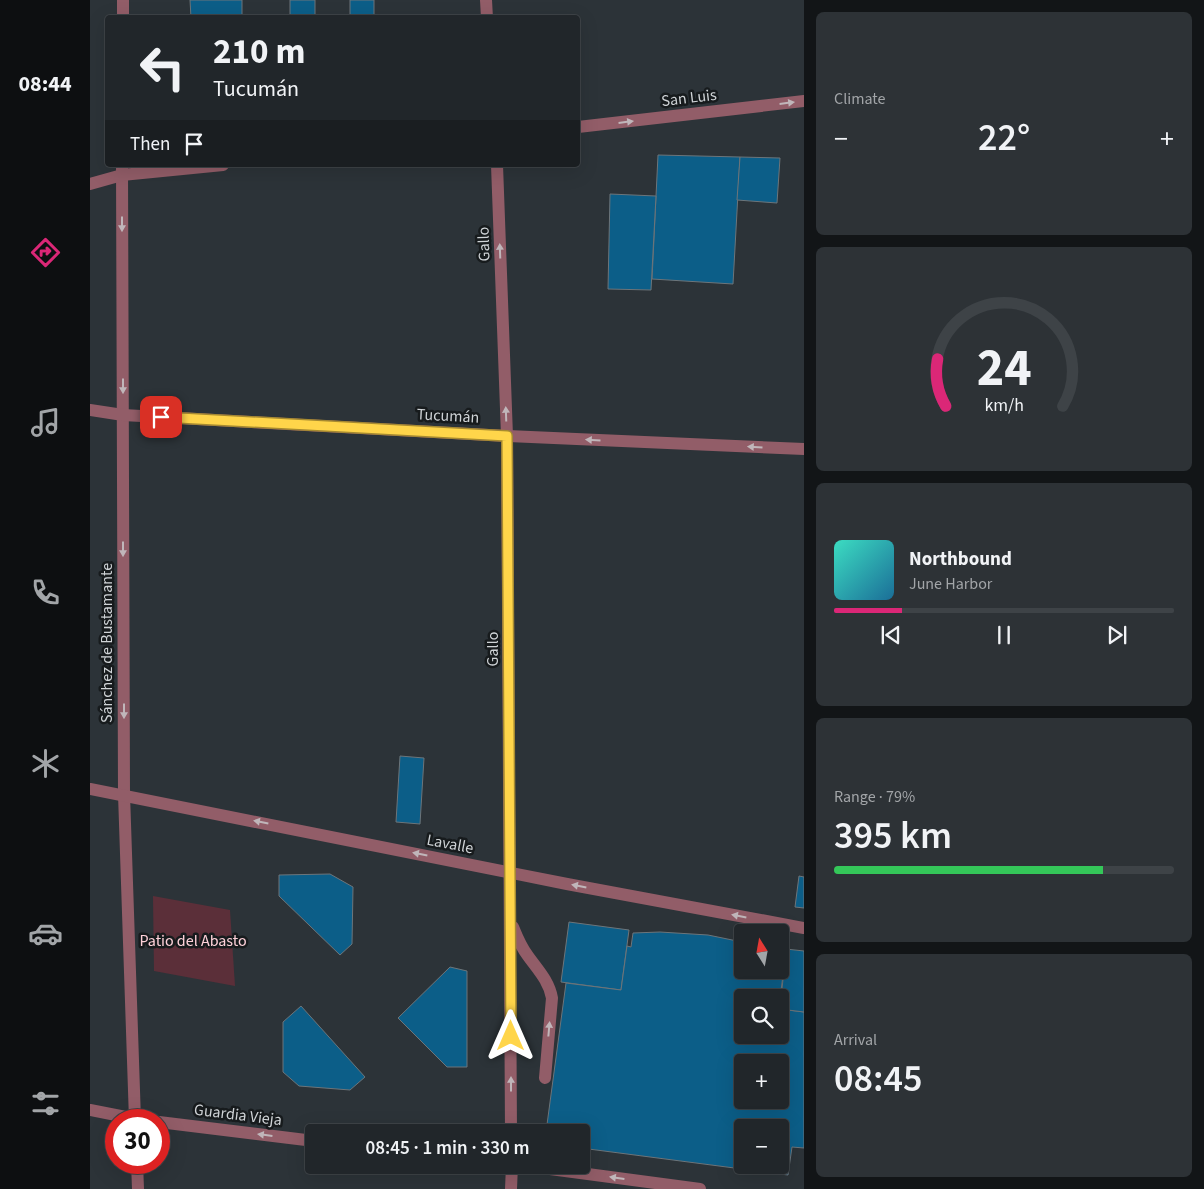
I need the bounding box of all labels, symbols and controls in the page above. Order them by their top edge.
text: 210 m [213,27,305,77]
icon: left [130,35,195,100]
text: 08:44 [18,68,72,100]
text: Tucumán [213,73,299,105]
street label: San Luis [660,84,718,112]
text: Climate [834,88,885,110]
one-way arrow [780,99,796,107]
text: 22° [978,111,1030,165]
one-way arrow [618,118,634,126]
text: − [834,119,848,159]
text: + [1160,119,1174,159]
icon: arrive [180,130,208,158]
text: Then [130,131,170,158]
one-way arrow [118,216,126,232]
street label: Gallo [472,226,496,262]
icon: directions [28,235,63,270]
one-way arrow [496,243,504,259]
text: 24 [977,332,1031,406]
one-way arrow [119,379,127,395]
text: km/h [984,393,1024,418]
pin [140,396,182,438]
icon: arrive [147,403,175,431]
street label: Tucumán [416,403,480,429]
icon: music [28,405,63,440]
one-way arrow [502,406,510,422]
one-way arrow [585,436,601,444]
one-way arrow [747,443,763,451]
one-way arrow [119,541,127,557]
text: Northbound [909,546,1012,573]
street label: Sánchez de Bustamante [96,563,118,723]
text: June Harbor [909,573,992,595]
icon: phone [28,575,63,610]
icon: previous [877,621,905,649]
icon: pause [990,621,1018,649]
icon: next [1103,621,1131,649]
street label: Gallo [482,632,504,666]
one-way arrow [120,704,128,720]
icon: climate [28,746,63,781]
text: Range · 79% [834,786,915,808]
text: 395 km [834,809,952,863]
one-way arrow [253,818,268,826]
street label: Lavalle [425,829,475,859]
one-way arrow [412,850,427,858]
one-way arrow [571,882,587,890]
one-way arrow [730,912,746,920]
icon: car [28,916,63,951]
north arrow [734,924,789,979]
map controls [734,924,789,1174]
park label: Patio del Abasto [139,930,247,952]
button: search [734,989,789,1044]
position arrow [484,1009,536,1061]
one-way arrow [546,1021,554,1037]
text: Arrival [834,1029,877,1051]
text: 08:45 [834,1052,922,1106]
button: + [734,1054,789,1109]
one-way arrow [507,1076,515,1092]
icon: filters [28,1086,63,1121]
street label: Guardia Vieja [193,1099,283,1131]
speed limit sign: 30 [105,1109,170,1174]
button: − [734,1119,789,1174]
one-way arrow [257,1131,273,1139]
text: 08:45 · 1 min · 330 m [365,1135,530,1162]
one-way arrow [608,1174,624,1182]

